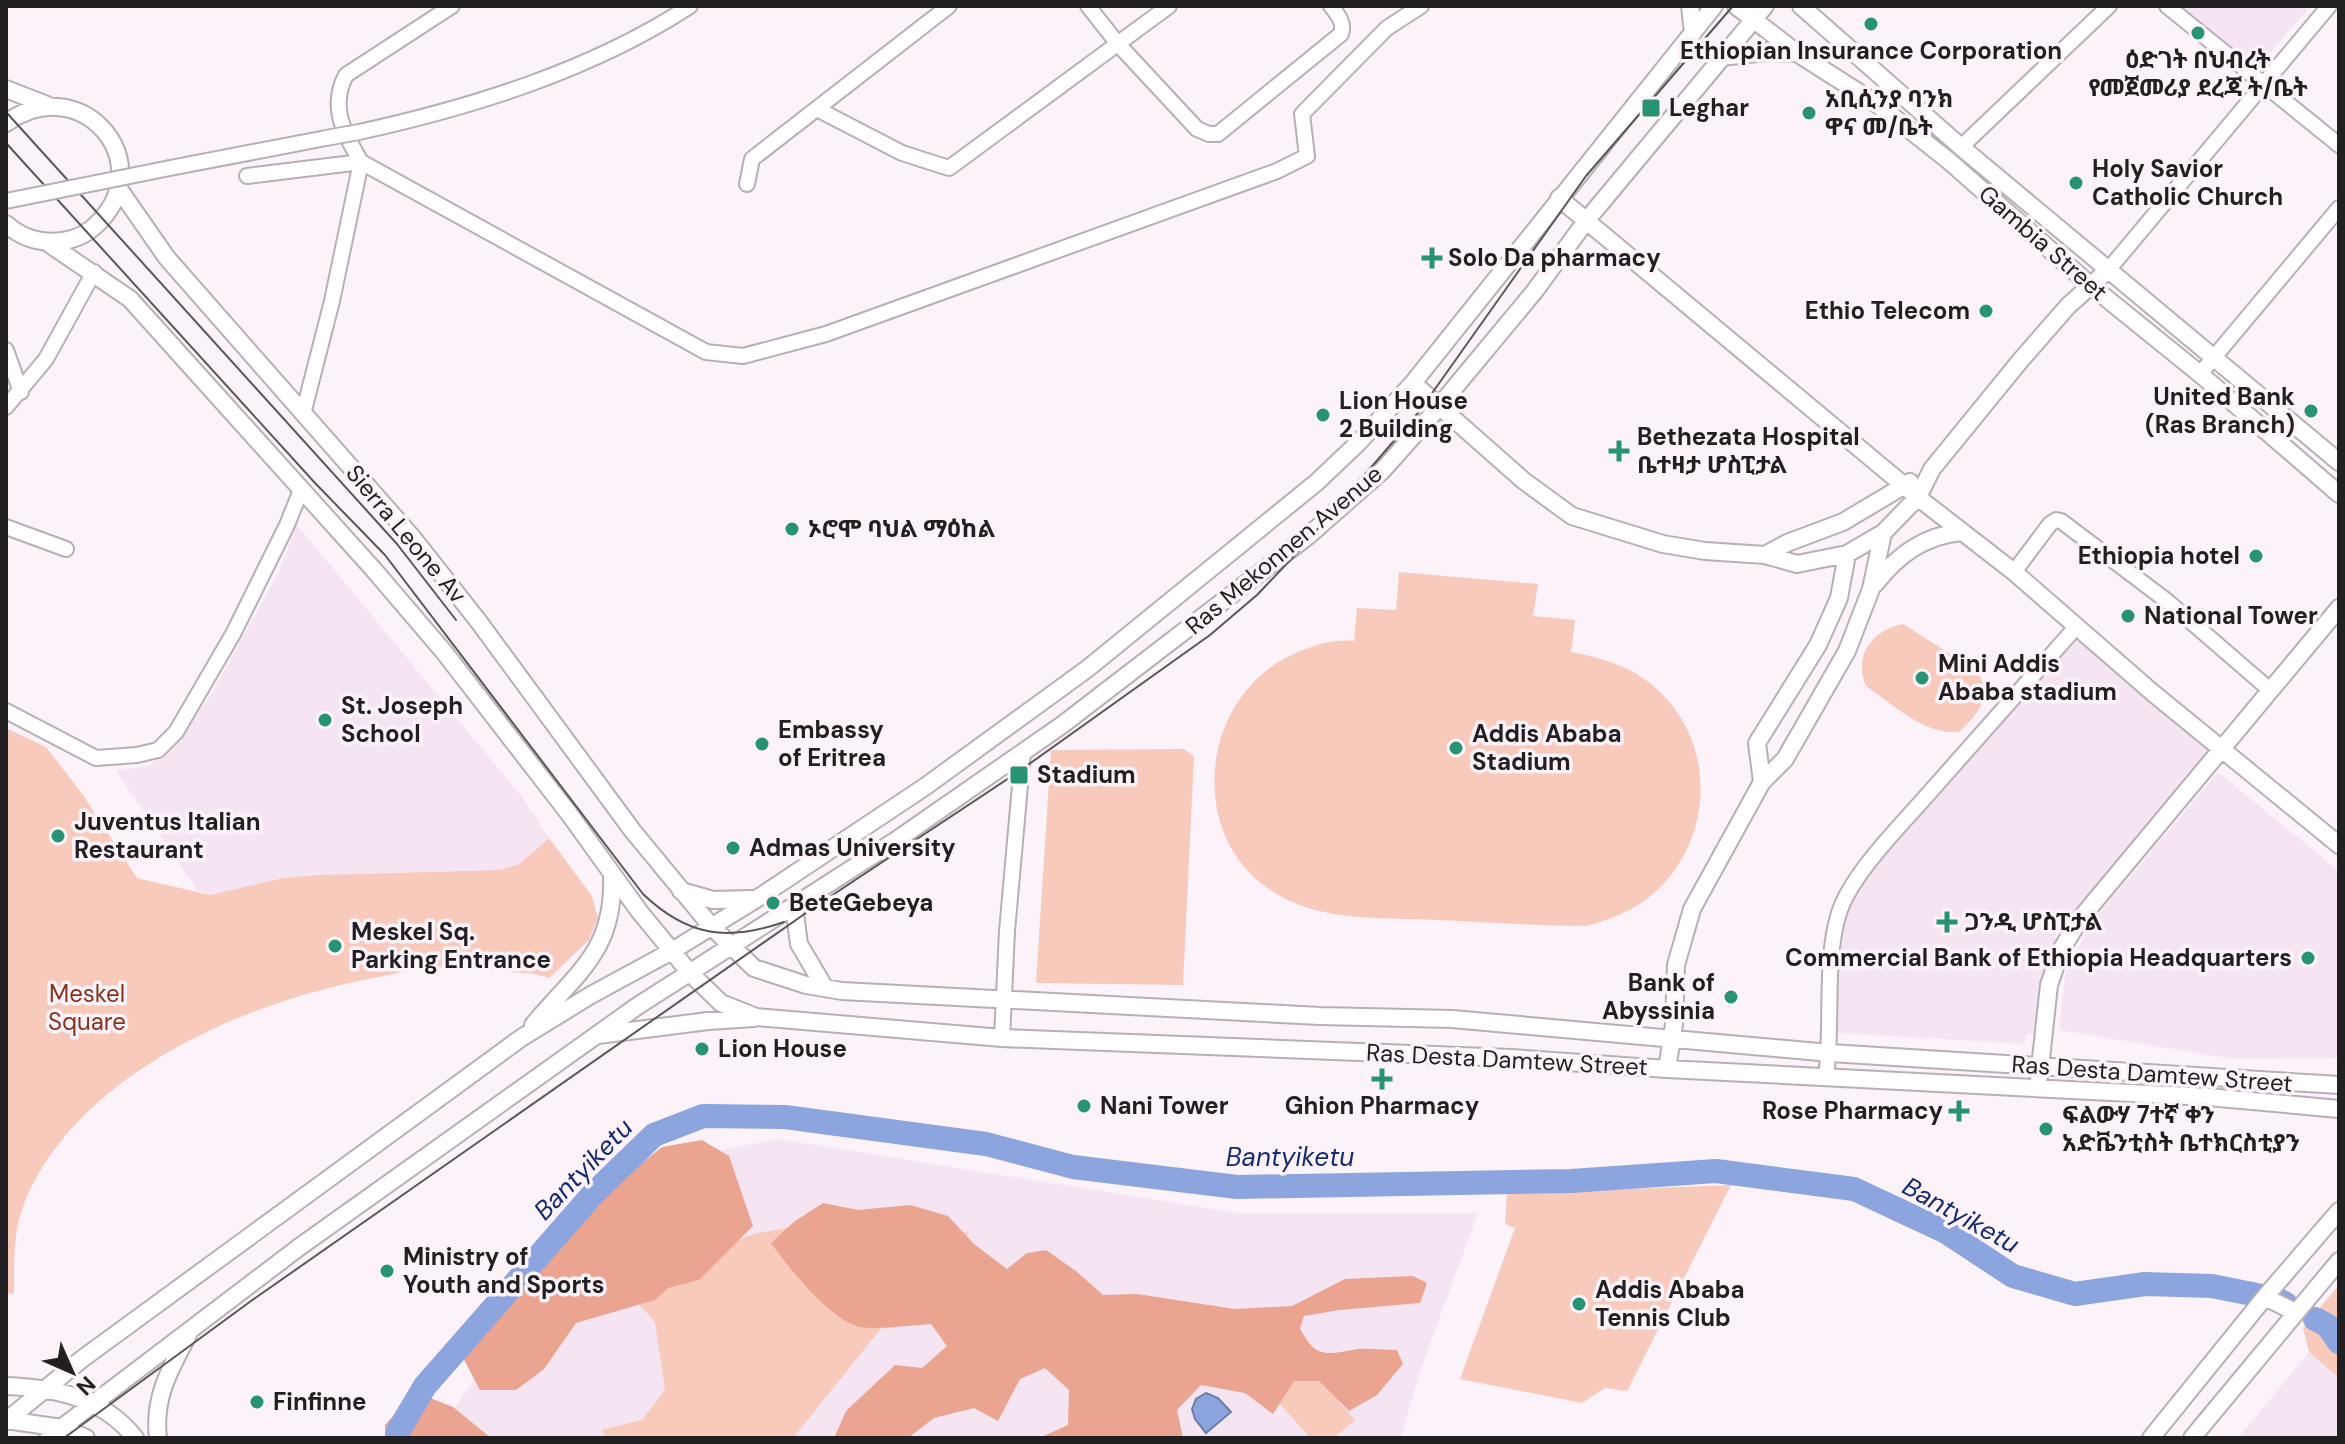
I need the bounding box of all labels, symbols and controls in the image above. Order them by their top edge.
marker: Ethiopian Insurance Corporation [1862,15,1880,33]
marker: ዕድገት በህብረት የመጀመሪያ ደረጃ ት/ቤት [2189,24,2207,42]
place label: Ethiopian Insurance Corporation [1680,35,2062,66]
place label: ዕድገት በህብረት የመጀመሪያ ደረጃ ት/ቤት [2088,44,2308,103]
place label: አቢሲንያ ባንክ ዋና መ/ቤት [1825,83,1953,142]
place label: Leghar [1669,92,1749,123]
marker: Leghar [1640,97,1662,119]
marker: አቢሲንያ ባንክ ዋና መ/ቤት [1800,104,1818,122]
place label: Holy Savior Catholic Church [2092,153,2283,212]
marker: Holy Savior Catholic Church [2067,174,2085,192]
street label: Gambia Street [1972,178,2114,307]
place label: Solo Da pharmacy [1448,242,1661,273]
marker: Solo Da pharmacy [1423,249,1441,267]
place label: Ethio Telecom [1805,295,1970,326]
marker: Ethio Telecom [1977,302,1995,320]
place label: United Bank (Ras Branch) [2145,381,2295,440]
place label: Lion House 2 Building [1339,385,1468,444]
marker: United Bank (Ras Branch) [2302,402,2320,420]
marker: Lion House 2 Building [1314,406,1332,424]
place label: Bethezata Hospital ቤተዛታ ሆስፒታል [1637,421,1860,480]
marker: Bethezata Hospital ቤተዛታ ሆስፒታል [1608,440,1630,462]
street label: Sierra Leone Av [339,458,474,610]
street label: Ras Mekonnen Avenue [1179,458,1388,641]
place label: ኦሮሞ ባህል ማዕከል [808,513,996,544]
marker: ኦሮሞ ባህል ማዕከል [783,520,801,538]
place label: Ethiopia hotel [2078,540,2240,571]
marker: Ethiopia hotel [2247,547,2265,565]
place label: National Tower [2144,600,2318,631]
marker: National Tower [2119,607,2137,625]
place label: Mini Addis Ababa stadium [1938,648,2117,707]
marker: Mini Addis Ababa stadium [1913,669,1931,687]
place label: St. Joseph School [341,690,463,749]
marker: St. Joseph School [316,711,334,729]
place label: Embassy of Eritrea [778,714,886,773]
place label: Addis Ababa Stadium [1472,718,1621,777]
marker: Embassy of Eritrea [753,735,771,753]
marker: Addis Ababa Stadium [1447,739,1465,757]
place label: Stadium [1037,759,1136,790]
marker: Stadium [1008,764,1030,786]
place label: Juventus Italian Restaurant [74,806,260,865]
marker: Juventus Italian Restaurant [49,827,67,845]
place label: Admas University [749,832,956,863]
marker: Admas University [724,839,742,857]
place label: BeteGebeya [789,887,933,918]
marker: BeteGebeya [764,894,782,912]
place label: ጋንዲ ሆስፒታል [1965,906,2103,937]
marker: ጋንዲ ሆስፒታል [1936,911,1958,933]
place label: Meskel Sq. Parking Entrance [351,916,551,975]
marker: Meskel Sq. Parking Entrance [326,937,344,955]
place label: Commercial Bank of Ethiopia Headquarters [1785,942,2292,973]
marker: Commercial Bank of Ethiopia Headquarters [2299,949,2317,967]
place label: Bank of Abyssinia [1602,967,1715,1026]
park label: Meskel Square [48,978,126,1037]
marker: Bank of Abyssinia [1722,988,1740,1006]
place label: Lion House [718,1033,847,1064]
street label: Ras Desta Damtew Street [1366,1037,1649,1082]
marker: Lion House [693,1040,711,1058]
street label: Ras Desta Damtew Street [2010,1048,2294,1099]
marker: Ghion Pharmacy [1373,1070,1391,1088]
place label: Nani Tower [1100,1090,1229,1121]
place label: Ghion Pharmacy [1285,1090,1480,1121]
place label: Rose Pharmacy [1762,1095,1943,1126]
marker: Nani Tower [1075,1097,1093,1115]
place label: ፍልውሃ 7ተኛ ቀን አድቬንቲስት ቤተክርስቲያን [2062,1099,2300,1158]
marker: Rose Pharmacy [1950,1102,1968,1120]
water label: Bantyiketu [526,1111,640,1227]
marker: ፍልውሃ 7ተኛ ቀን አድቬንቲስት ቤተክርስቲያን [2037,1120,2055,1138]
water label: Bantyiketu [1226,1140,1354,1174]
water label: Bantyiketu [1897,1169,2025,1261]
place label: Ministry of Youth and Sports [403,1241,604,1300]
marker: Ministry of Youth and Sports [378,1262,396,1280]
place label: Addis Ababa Tennis Club [1595,1274,1744,1333]
marker: Addis Ababa Tennis Club [1570,1295,1588,1313]
north arrow [32,1332,112,1412]
text: N [70,1370,102,1402]
place label: Finfinne [273,1386,366,1417]
marker: Finfinne [248,1393,266,1411]

